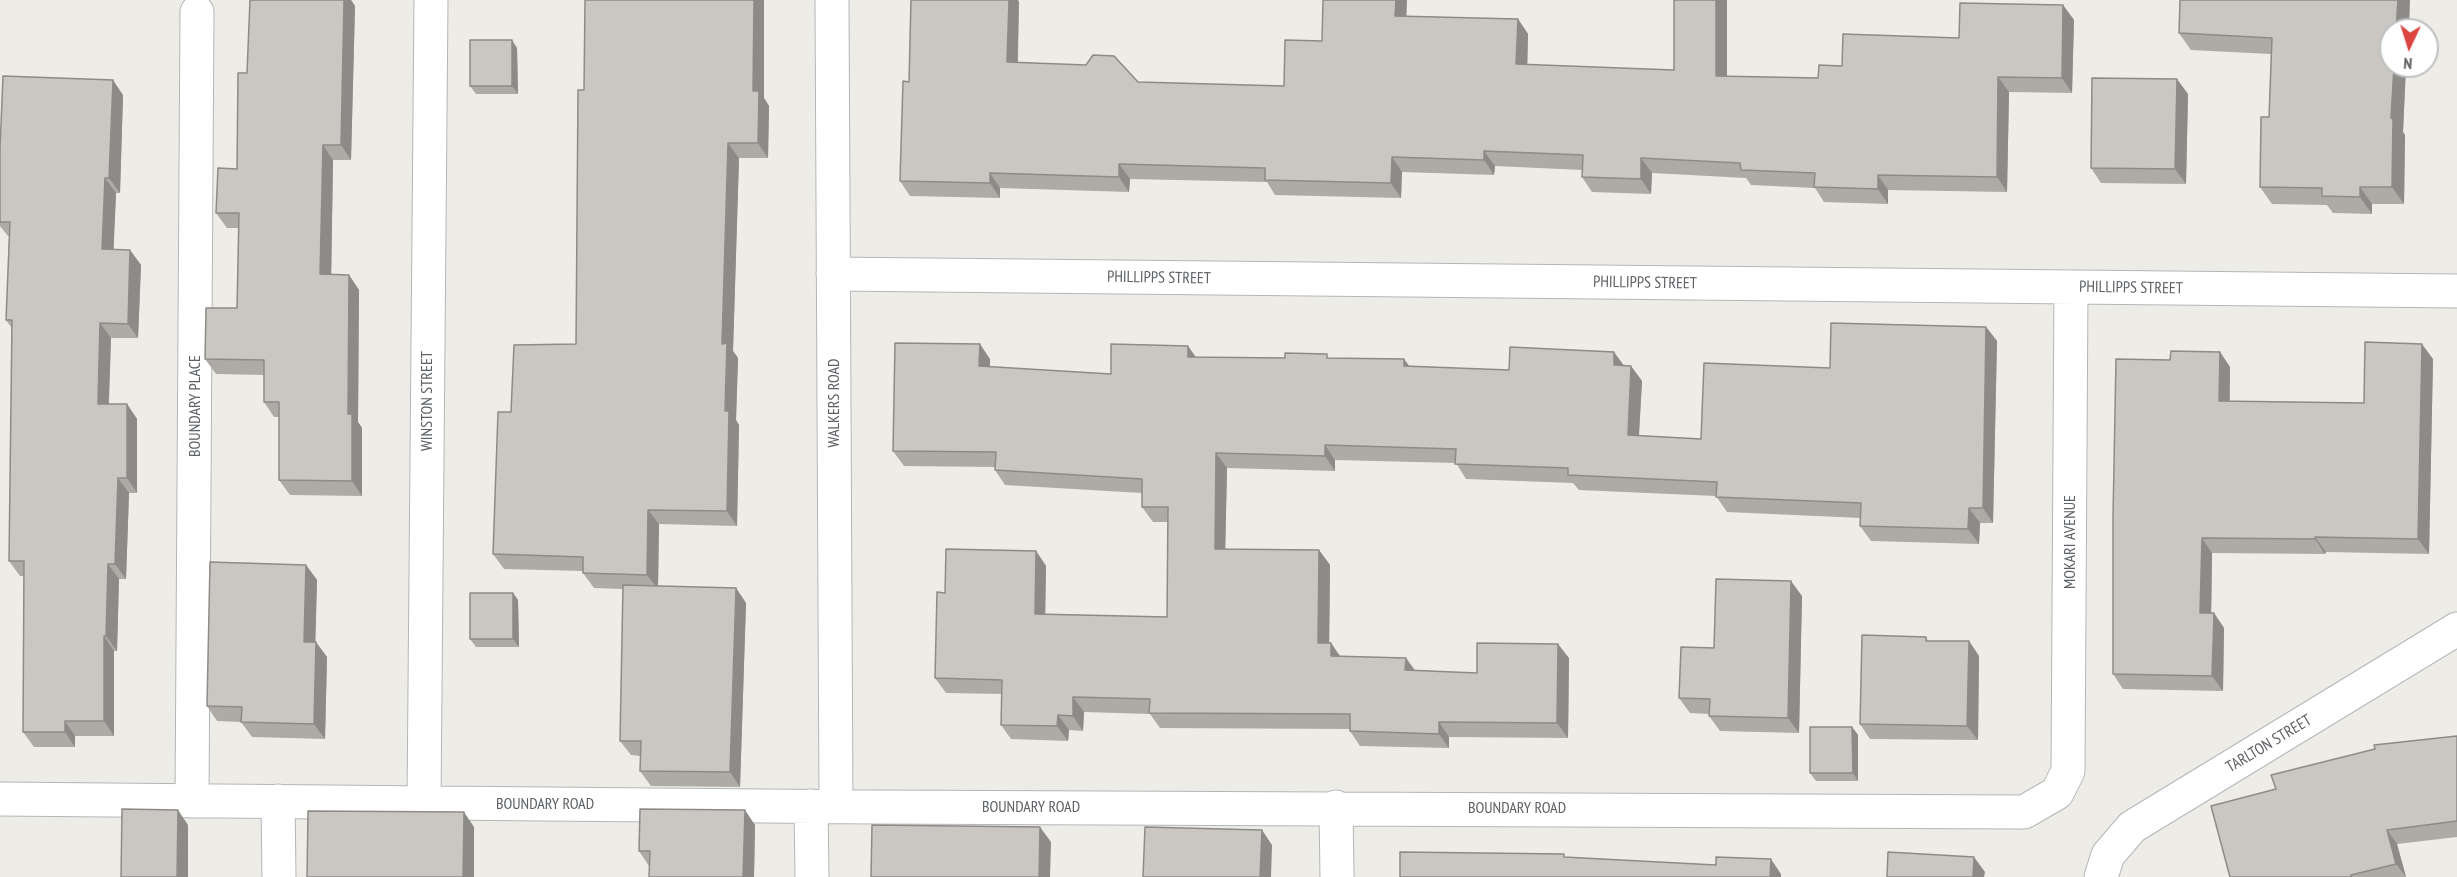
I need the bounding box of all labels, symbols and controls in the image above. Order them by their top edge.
north arrow [2379,18,2439,78]
text: N [2403,54,2413,74]
street label: PHILLIPPS STREET [1107,267,1211,289]
street label: PHILLIPPS STREET [1593,272,1697,294]
street label: PHILLIPPS STREET [2079,277,2183,299]
street label: WINSTON STREET [417,351,437,451]
street label: BOUNDARY PLACE [185,355,205,457]
street label: WALKERS ROAD [824,359,844,447]
street label: MOKARI AVENUE [2060,495,2080,589]
street label: TARLTON STREET [2223,711,2315,777]
street label: BOUNDARY ROAD [496,794,594,814]
street label: BOUNDARY ROAD [982,797,1080,817]
street label: BOUNDARY ROAD [1468,798,1566,818]

